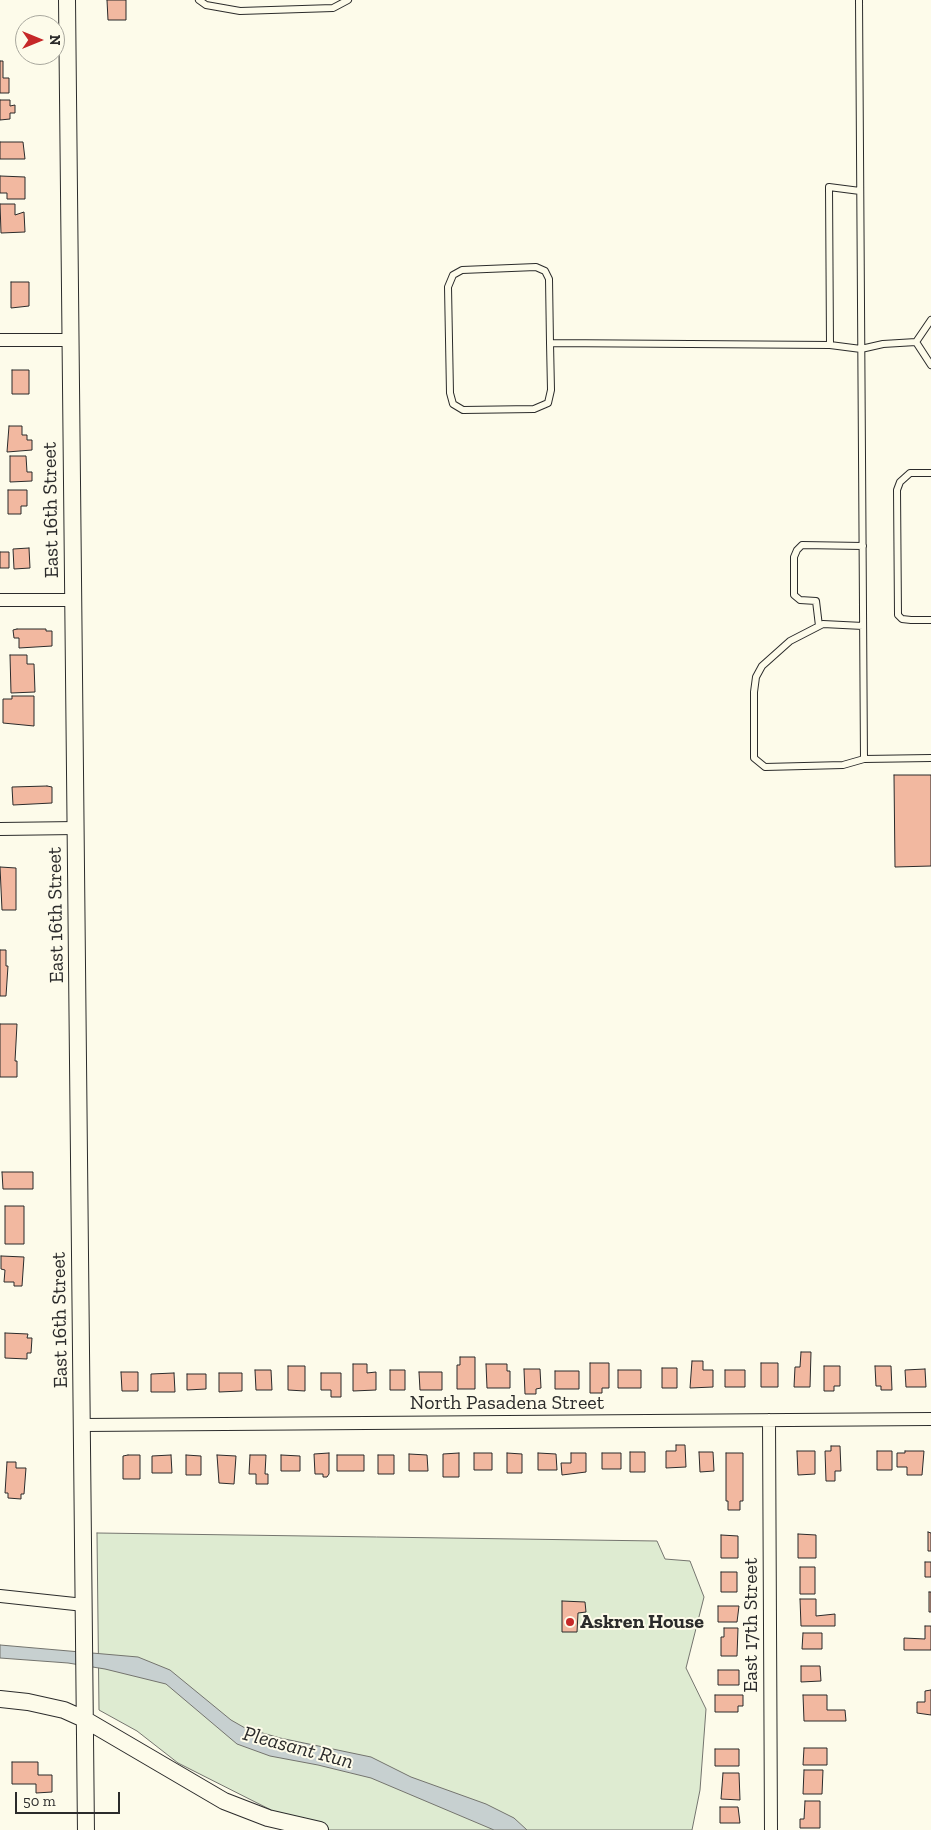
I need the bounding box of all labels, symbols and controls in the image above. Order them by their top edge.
north arrow [15,15,65,65]
text: N [46,35,63,45]
street label: East 16th Street [38,442,64,578]
street label: East 16th Street [43,847,69,983]
street label: East 16th Street [47,1252,73,1388]
street label: North Pasadena Street [410,1391,604,1415]
street label: East 17th Street [739,1558,763,1692]
place label: Askren House [580,1610,704,1634]
marker: Askren House [564,1616,576,1628]
water label: Pleasant Run [240,1721,356,1775]
scale bar [18,1782,122,1814]
text: 50 m [23,1792,56,1810]

